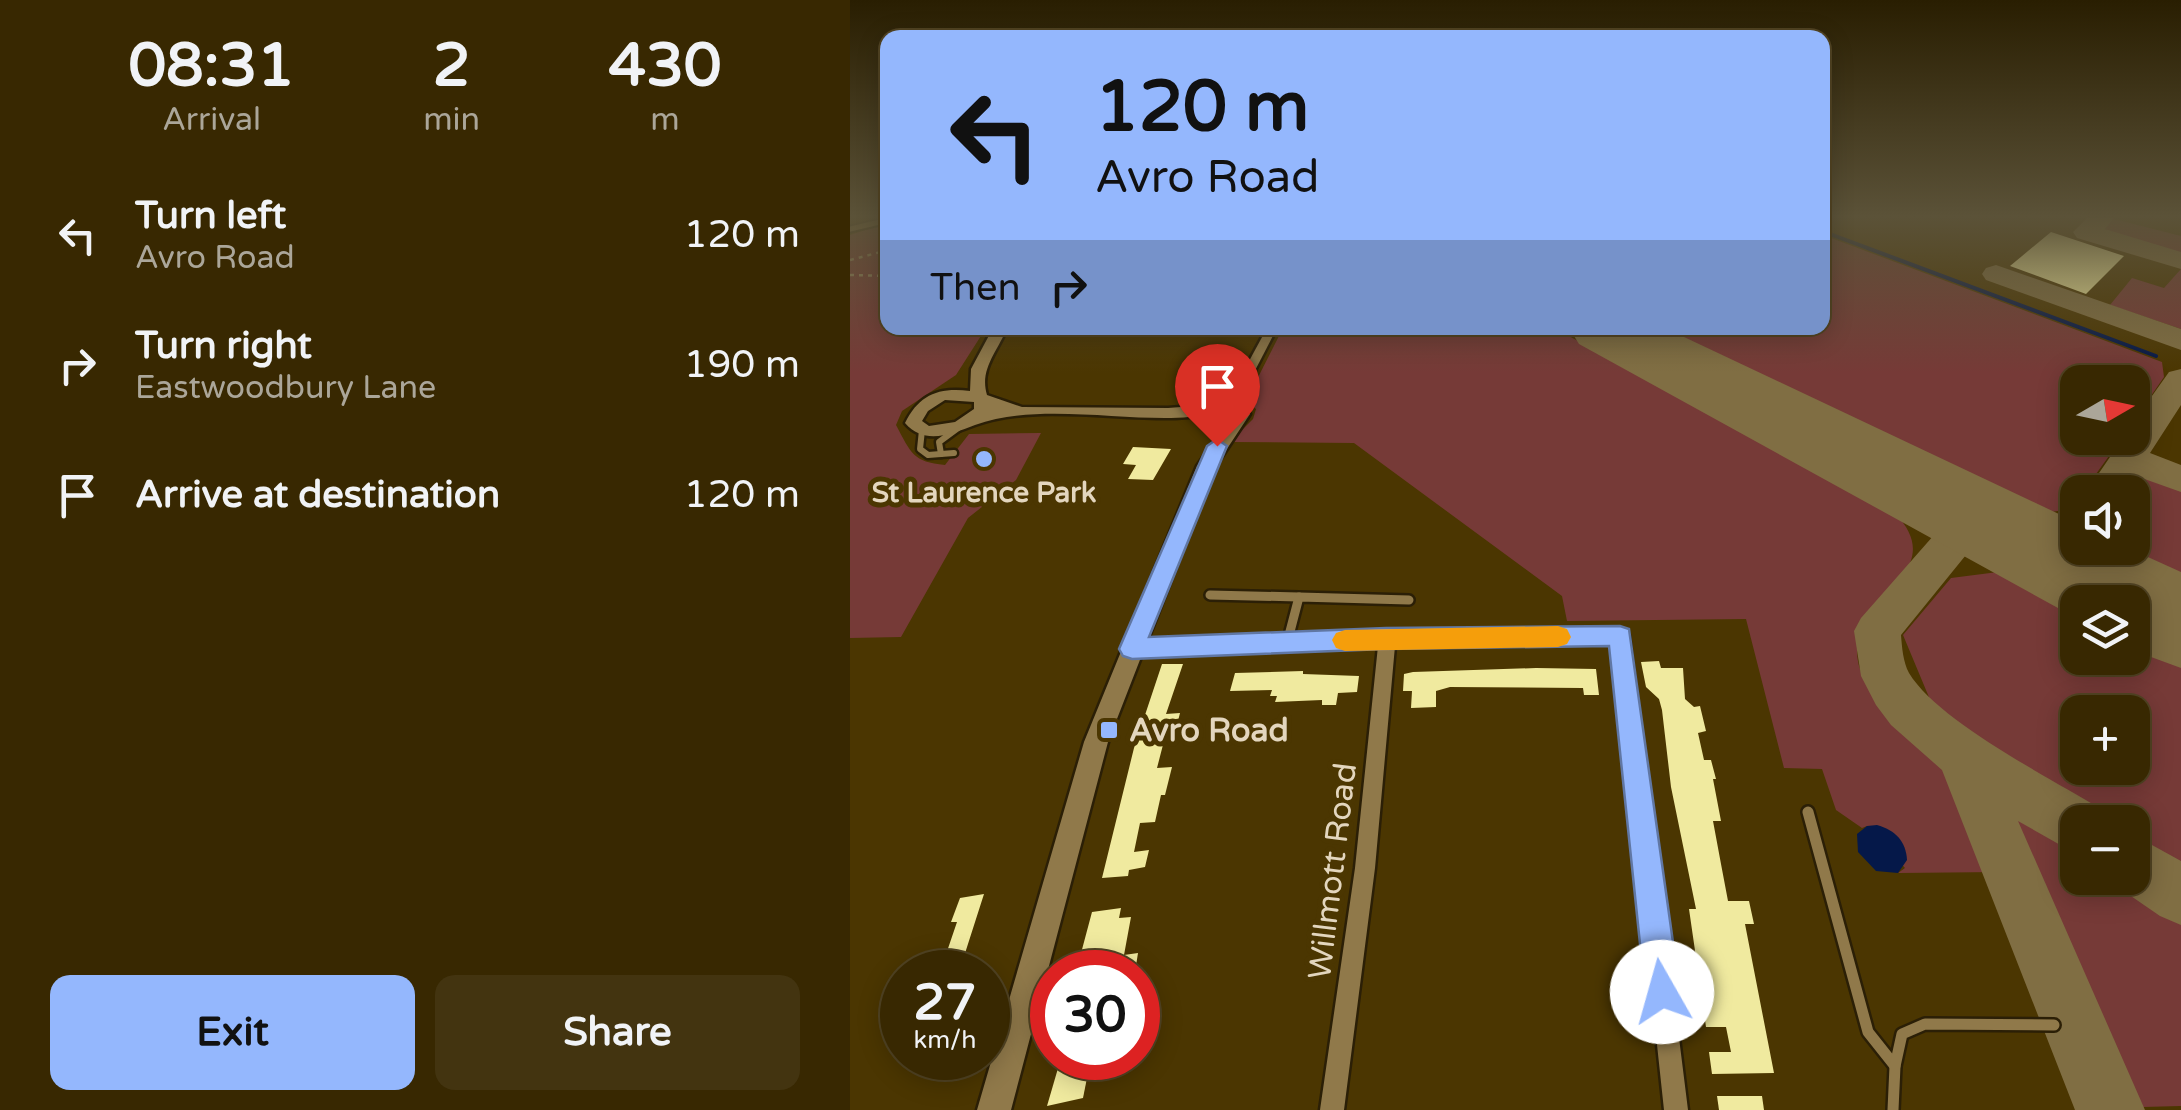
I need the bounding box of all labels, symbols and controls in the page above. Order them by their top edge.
text: 08:31 [128,30,295,102]
text: 2 [433,30,470,102]
text: 430 [608,30,722,102]
text: 120 m [1095,66,1309,150]
icon: left [930,70,1060,200]
text: Arrival [162,101,261,139]
text: min [423,101,480,139]
text: m [650,101,680,139]
text: Avro Road [1095,151,1320,205]
text: Turn left [135,193,286,239]
icon: left [50,208,105,263]
text: 120 m [684,212,800,258]
text: Avro Road [135,239,295,277]
icon: right [1041,260,1096,315]
text: Then [930,265,1021,311]
text: Turn right [135,323,312,369]
icon: right [50,338,105,393]
text: 190 m [684,342,800,388]
pin [1175,344,1260,447]
icon: arrive [1190,359,1245,414]
north arrow [2060,365,2150,455]
map controls [2060,365,2150,895]
text: Eastwoodbury Lane [135,369,436,407]
marker: St Laurence Park [973,448,995,470]
icon: arrive [50,468,105,523]
text: Arrive at destination [135,472,500,518]
text: 120 m [684,472,800,518]
button: sound [2060,475,2150,565]
place label: St Laurence Park [872,476,1096,510]
button: layers [2060,585,2150,675]
button: + [2060,695,2150,785]
place label: Avro Road [1129,712,1289,750]
marker: Avro Road [1098,719,1120,741]
street label: Willmott Road [1301,761,1365,982]
button: − [2060,805,2150,895]
position arrow [1610,940,1714,1044]
speed limit sign: 30 [1030,950,1160,1080]
text: 27 [914,973,976,1033]
button: Exit [50,975,415,1090]
button: Share [435,975,800,1090]
text: km/h [914,1025,976,1055]

